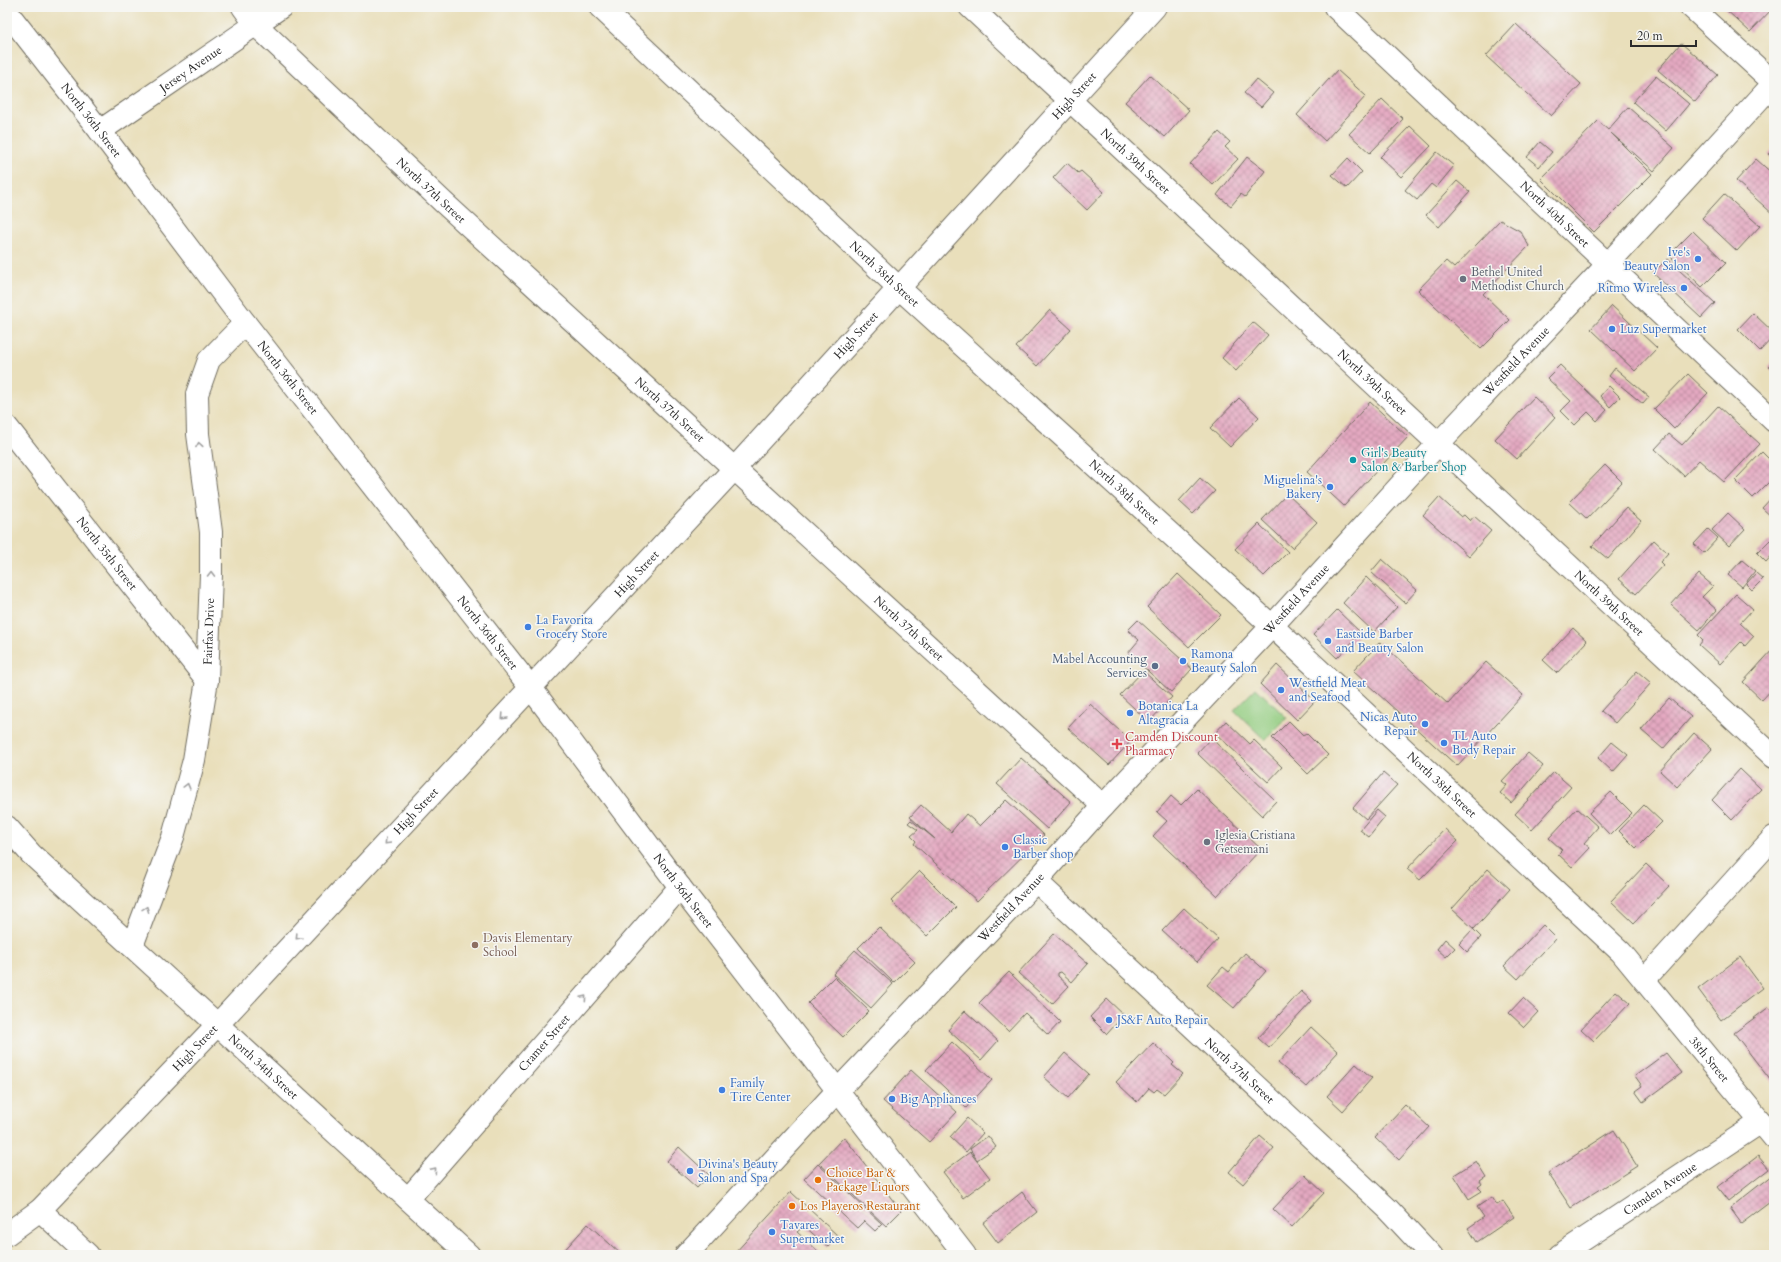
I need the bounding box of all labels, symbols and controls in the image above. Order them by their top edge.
scale bar [1631,22,1696,48]
text: 20 m [1637,28,1664,44]
street label: Jersey Avenue [155,42,225,97]
street label: High Street [1048,68,1100,123]
street label: North 36th Street [57,80,125,161]
street label: North 39th Street [1097,125,1174,198]
street label: North 37th Street [393,154,469,227]
street label: North 40th Street [1517,178,1593,251]
street label: North 38th Street [846,238,923,311]
place label: Ive's Beauty Salon [1624,244,1690,274]
marker: Ive's Beauty Salon [1693,254,1703,264]
place label: Bethel United Methodist Church [1471,264,1565,294]
marker: Bethel United Methodist Church [1458,274,1468,284]
place label: Ritmo Wireless [1598,280,1676,296]
marker: Ritmo Wireless [1679,283,1689,293]
street label: High Street [830,308,882,362]
place label: Luz Supermarket [1620,321,1707,337]
street label: Westfield Avenue [1479,323,1553,400]
marker: Luz Supermarket [1607,324,1617,334]
street label: North 36th Street [254,337,322,418]
street label: North 39th Street [1334,346,1411,419]
street label: North 37th Street [631,373,708,446]
one-way arrow [196,442,204,448]
place label: Girl's Beauty Salon & Barber Shop [1361,445,1467,475]
marker: Girl's Beauty Salon & Barber Shop [1348,455,1358,465]
street label: North 38th Street [1085,456,1163,528]
place label: Miguelina's Bakery [1263,472,1323,502]
marker: Miguelina's Bakery [1325,482,1335,492]
street label: North 35th Street [73,513,141,594]
street label: High Street [611,547,663,601]
street label: Westfield Avenue [1259,560,1333,639]
street label: North 39th Street [1571,567,1647,640]
one-way arrow [207,571,215,577]
street label: North 36th Street [454,592,522,673]
street label: North 37th Street [870,592,947,664]
street label: Fairfax Drive [200,598,218,665]
place label: La Favorita Grocery Store [536,612,607,642]
marker: La Favorita Grocery Store [523,622,533,632]
place label: Eastside Barber and Beauty Salon [1336,626,1424,656]
marker: Eastside Barber and Beauty Salon [1323,636,1333,646]
place label: Ramona Beauty Salon [1191,646,1257,676]
place label: Mabel Accounting Services [1052,651,1147,681]
marker: Ramona Beauty Salon [1178,656,1188,666]
marker: Mabel Accounting Services [1150,661,1160,671]
place label: Westfield Meat and Seafood [1288,675,1366,705]
marker: Westfield Meat and Seafood [1276,685,1286,695]
place label: Botanica La Altagracia [1138,698,1199,728]
marker: Botanica La Altagracia [1125,708,1135,718]
place label: Nicas Auto Repair [1360,709,1418,739]
one-way arrow [502,712,509,720]
marker: Nicas Auto Repair [1420,719,1430,729]
place label: TL Auto Body Repair [1452,728,1516,758]
place label: Camden Discount Pharmacy [1125,729,1218,759]
marker: TL Auto Body Repair [1439,738,1449,748]
marker: Camden Discount Pharmacy [1112,739,1122,749]
street label: North 38th Street [1404,748,1480,821]
one-way arrow [182,783,191,790]
street label: High Street [390,784,442,838]
place label: Iglesia Cristiana Getsemani [1215,827,1296,857]
place label: Classic Barber shop [1013,832,1074,862]
marker: Iglesia Cristiana Getsemani [1202,837,1212,847]
one-way arrow [385,838,392,845]
marker: Classic Barber shop [1000,842,1010,852]
street label: North 36th Street [650,850,717,931]
street label: Westfield Avenue [973,869,1048,946]
one-way arrow [141,906,149,913]
place label: Davis Elementary School [483,930,573,960]
one-way arrow [296,933,303,940]
marker: Davis Elementary School [470,940,480,950]
one-way arrow [579,995,586,1002]
street label: Cramer Street [515,1011,573,1075]
place label: JS&F Auto Repair [1115,1012,1208,1028]
marker: JS&F Auto Repair [1104,1015,1114,1025]
street label: High Street [169,1021,221,1075]
street label: North 34th Street [225,1030,302,1103]
street label: 38th Street [1686,1033,1733,1086]
street label: North 37th Street [1201,1034,1278,1107]
place label: Family Tire Center [730,1075,791,1105]
marker: Family Tire Center [717,1085,727,1095]
place label: Big Appliances [900,1091,976,1107]
marker: Big Appliances [887,1094,897,1104]
place label: Divina's Beauty Salon and Spa [698,1156,779,1186]
street label: Camden Avenue [1620,1159,1700,1219]
place label: Choice Bar & Package Liquors [826,1165,909,1195]
marker: Divina's Beauty Salon and Spa [685,1166,695,1176]
one-way arrow [429,1167,436,1174]
marker: Choice Bar & Package Liquors [813,1175,823,1185]
place label: Los Playeros Restaurant [800,1198,920,1214]
marker: Los Playeros Restaurant [787,1201,797,1211]
place label: Tavares Supermarket [780,1217,844,1247]
marker: Tavares Supermarket [767,1227,777,1237]

